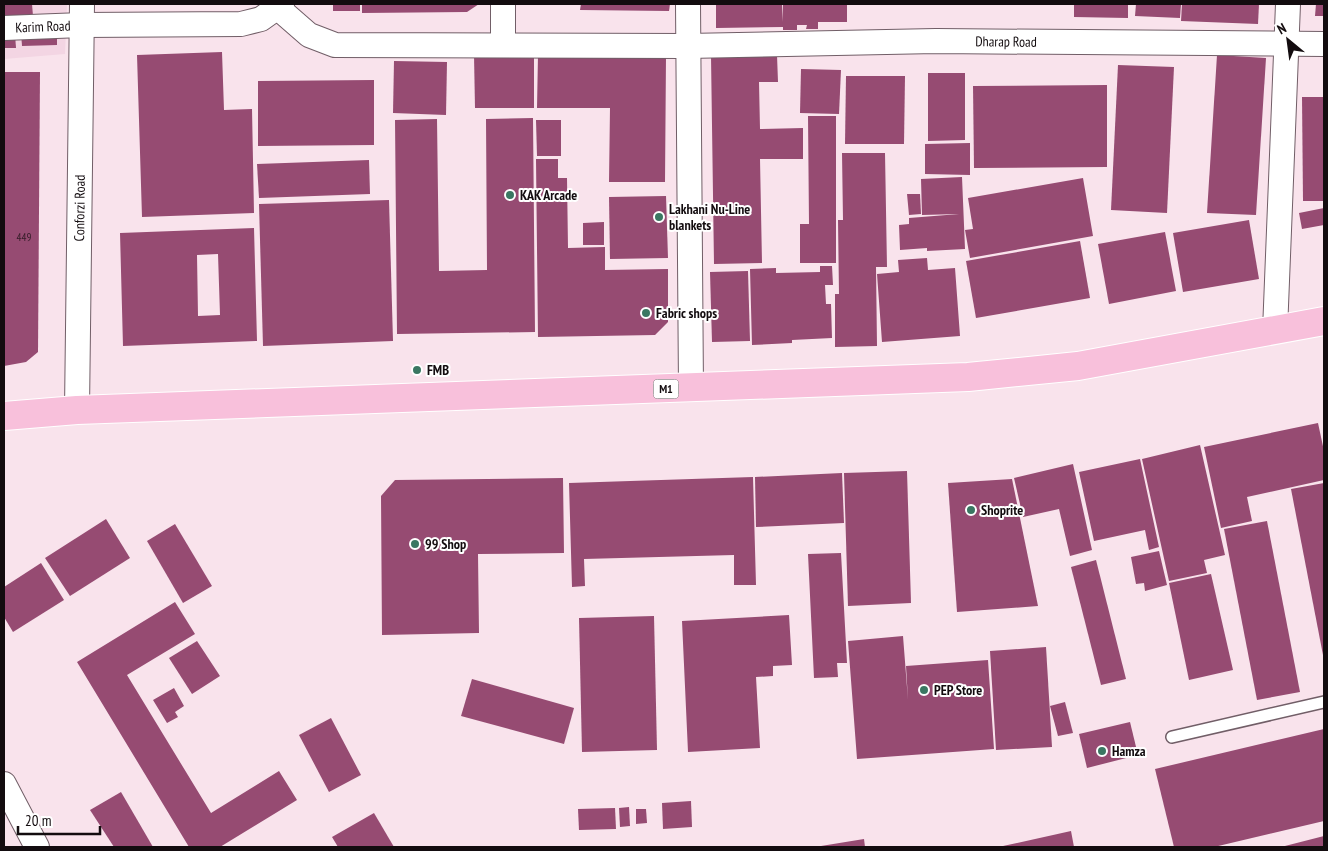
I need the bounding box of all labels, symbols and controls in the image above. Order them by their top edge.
north arrow [1263,15,1313,65]
street label: Karim Road [15,16,71,37]
text: N [1274,19,1289,38]
street label: Dharap Road [975,32,1037,51]
street label: Conforzi Road [70,175,89,241]
place label: KAK Arcade [520,186,577,204]
marker: KAK Arcade [504,189,516,201]
place label: Lakhani Nu-Line blankets [669,200,750,234]
marker: Lakhani Nu-Line blankets [653,211,665,223]
house number: 449 [17,230,31,244]
place label: Fabric shops [656,304,717,322]
marker: Fabric shops [640,307,652,319]
place label: FMB [427,361,449,379]
marker: FMB [411,364,423,376]
road number: M1 [654,379,678,398]
place label: Shoprite [981,501,1023,519]
marker: Shoprite [965,504,977,516]
place label: 99 Shop [425,535,466,553]
marker: 99 Shop [409,538,421,550]
place label: PEP Store [934,681,982,699]
marker: PEP Store [918,684,930,696]
place label: Hamza [1112,742,1146,760]
marker: Hamza [1096,745,1108,757]
scale bar [18,804,100,836]
text: 20 m [25,811,51,830]

